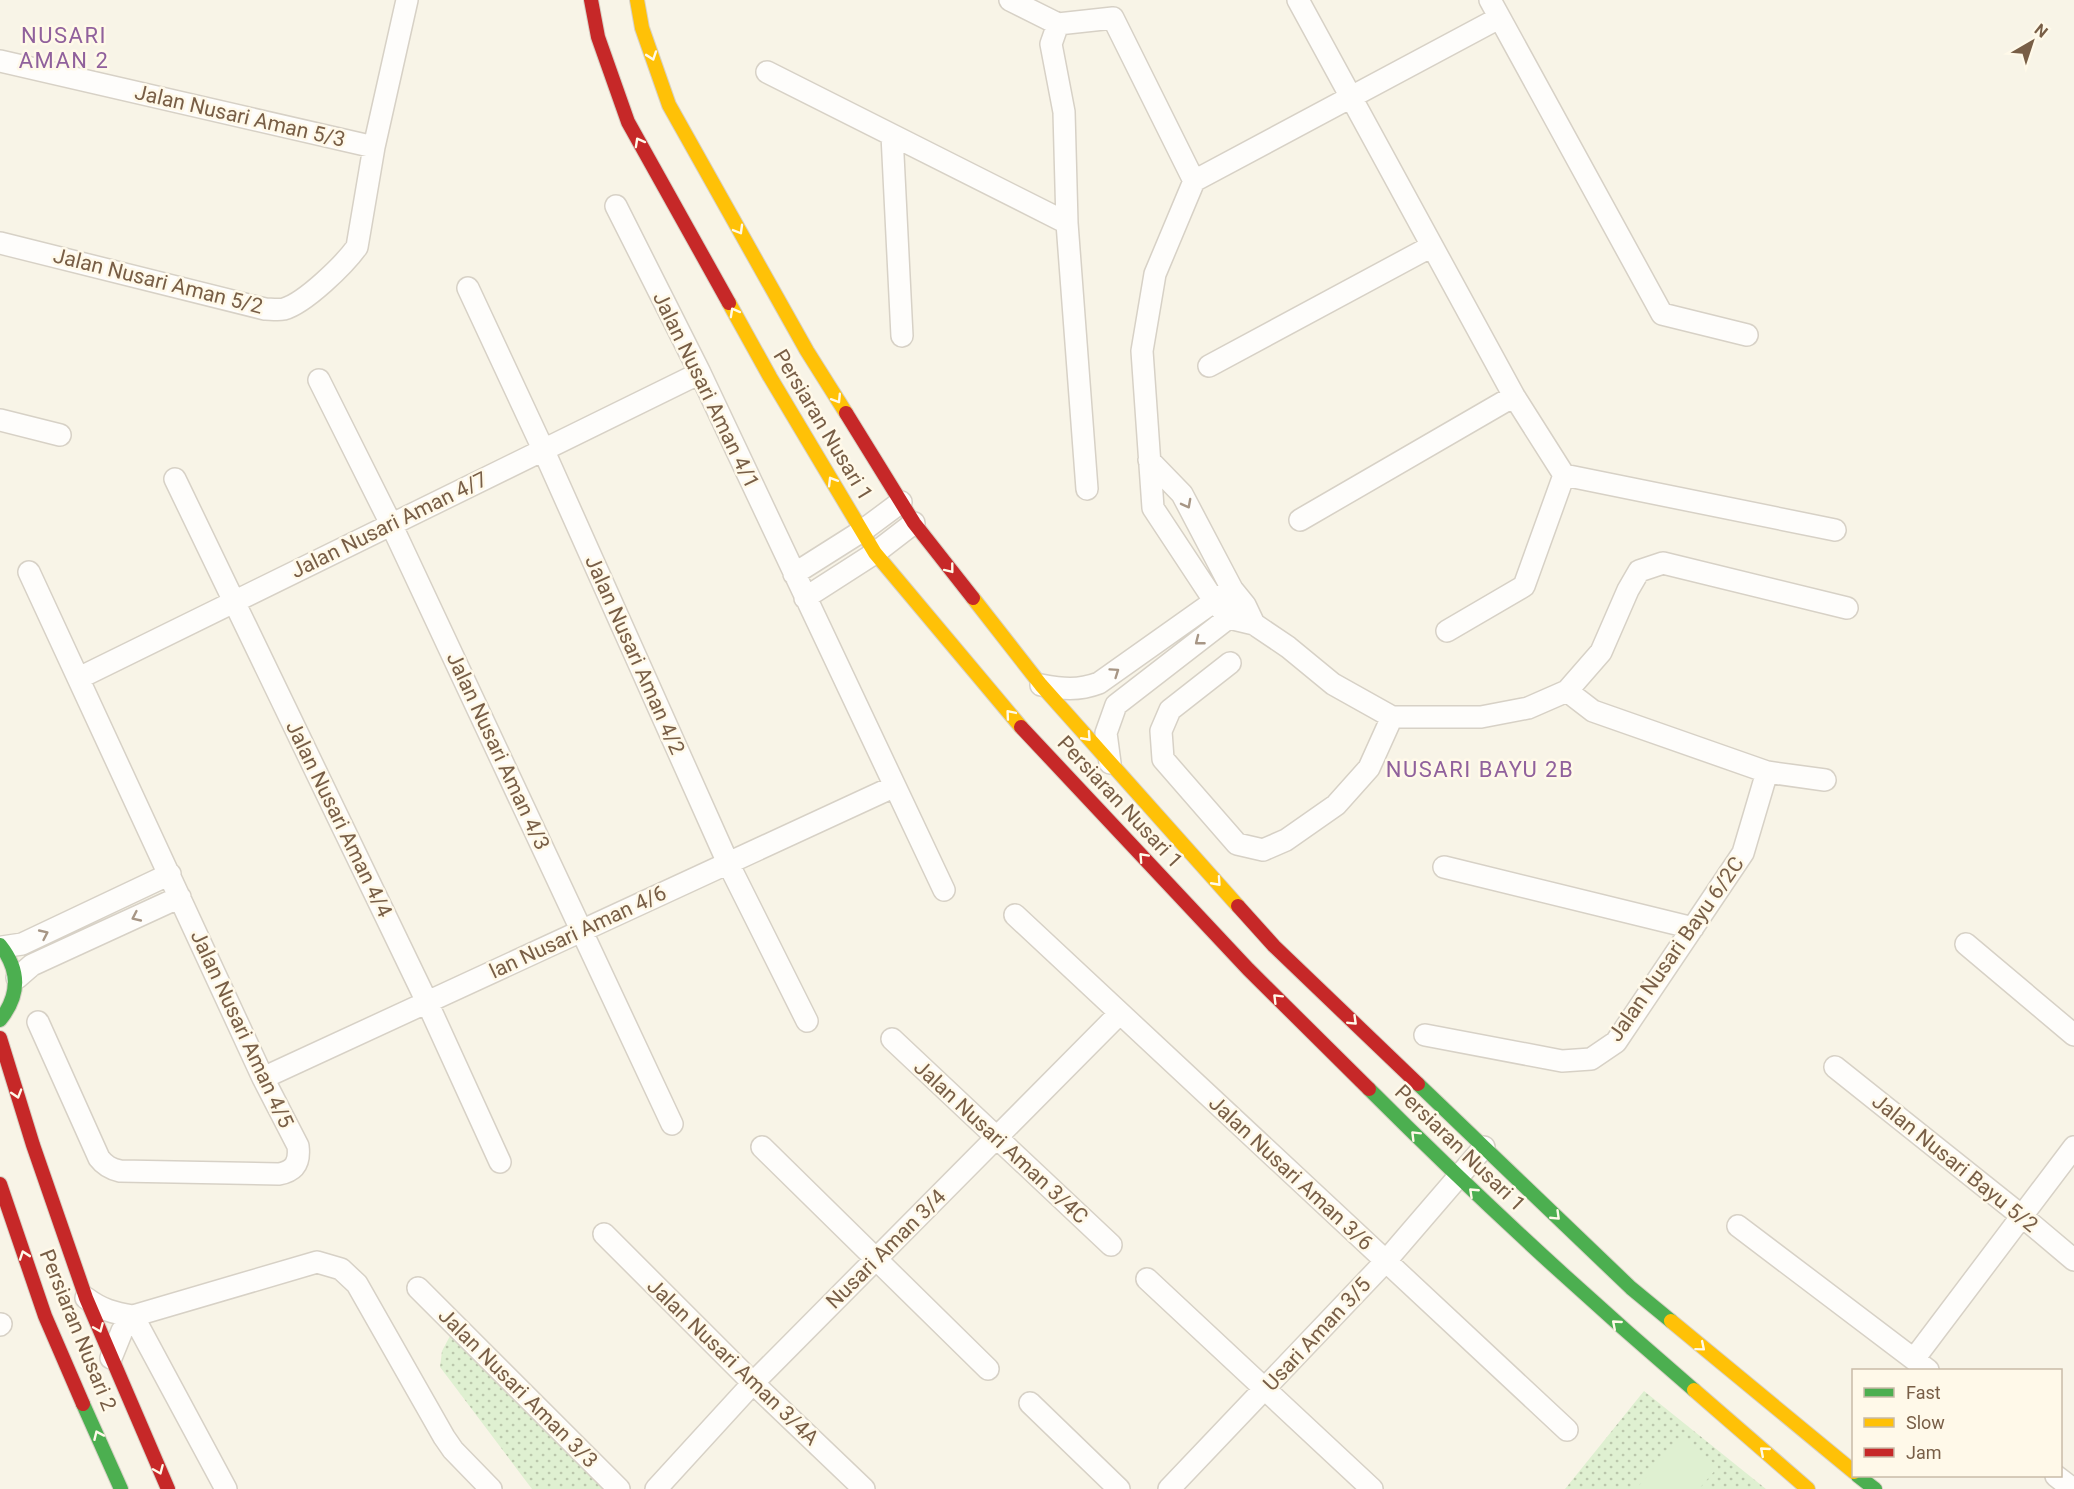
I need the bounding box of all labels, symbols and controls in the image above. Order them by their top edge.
north arrow [2002,12,2062,72]
text: N [2031,20,2051,42]
district label: NUSARI AMAN 2 [19,23,109,73]
one-way arrow [645,51,657,61]
street label: Jalan Nusari Aman 5/3 [132,80,348,152]
one-way arrow [635,138,646,148]
one-way arrow [731,224,743,235]
street label: Jalan Nusari Aman 5/2 [51,243,265,319]
street label: Jalan Nusari Aman 4/1 [648,288,764,492]
one-way arrow [730,308,741,318]
street label: Persiaran Nusari 1 [768,345,878,505]
one-way arrow [829,393,841,403]
street label: Jalan Nusari Aman 4/7 [287,467,491,583]
one-way arrow [827,477,839,487]
one-way arrow [1180,498,1191,508]
street label: Jalan Nusari Aman 4/2 [580,552,690,758]
one-way arrow [943,563,954,574]
one-way arrow [1195,634,1206,645]
street label: Jalan Nusari Aman 4/3 [442,648,554,854]
one-way arrow [1109,668,1120,679]
one-way arrow [1006,710,1017,721]
street label: Jalan Nusari Aman 4/4 [281,717,397,921]
one-way arrow [1080,730,1091,741]
street label: Persiaran Nusari 1 [1053,731,1187,873]
district label: NUSARI BAYU 2B [1386,757,1574,782]
street label: Jalan Nusari Bayu 6/2C [1603,852,1749,1046]
one-way arrow [1139,853,1150,863]
one-way arrow [1210,875,1221,886]
street label: lan Nusari Aman 4/6 [486,881,670,983]
one-way arrow [131,910,142,922]
street label: Jalan Nusari Aman 4/5 [186,926,298,1132]
one-way arrow [37,929,48,941]
one-way arrow [1274,994,1285,1005]
one-way arrow [1346,1014,1357,1025]
street label: Jalan Nusari Aman 3/4C [909,1055,1093,1229]
street label: Persiaran Nusari 1 [1390,1080,1530,1216]
one-way arrow [10,1088,22,1099]
street label: Jalan Nusari Bayu 5/2 [1867,1089,2043,1237]
street label: Jalan Nusari Aman 3/6 [1204,1091,1378,1255]
one-way arrow [1412,1132,1423,1143]
street label: Nusari Aman 3/4 [821,1184,951,1314]
one-way arrow [1469,1188,1480,1199]
one-way arrow [1549,1209,1560,1220]
street label: Persiaran Nusari 2 [35,1246,121,1414]
one-way arrow [19,1250,32,1261]
street label: Usari Aman 3/5 [1258,1272,1376,1396]
street label: Jalan Nusari Aman 3/4A [642,1274,824,1450]
street label: Jalan Nusari Aman 3/3 [433,1303,603,1473]
one-way arrow [1612,1320,1623,1331]
one-way arrow [92,1322,104,1333]
one-way arrow [1694,1339,1705,1350]
legend [1852,1369,2062,1477]
text: Fast [1906,1382,1941,1403]
text: Slow [1906,1412,1945,1433]
one-way arrow [93,1431,105,1442]
text: Jam [1906,1442,1942,1463]
one-way arrow [1760,1447,1771,1458]
one-way arrow [152,1464,164,1475]

